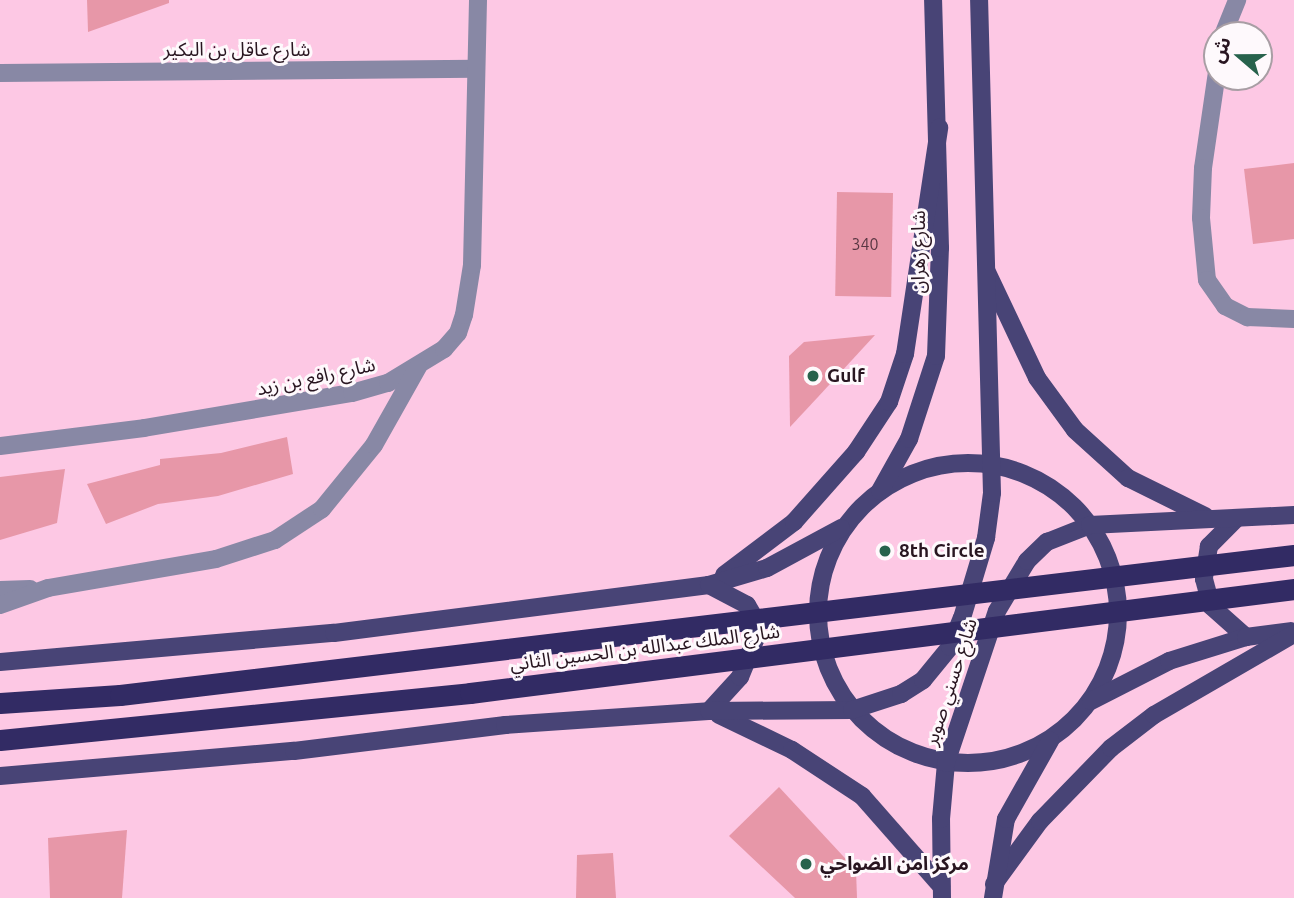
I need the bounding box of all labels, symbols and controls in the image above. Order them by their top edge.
north arrow [1203,21,1273,91]
text: ش [1205,34,1235,65]
street label: شارع عاقل بن البكير [164,39,310,61]
street label: شارع زهران [908,210,930,294]
house number: 340 [851,234,879,254]
street label: شارع رافع بن زيد [255,353,377,401]
place label: Gulf [827,365,865,387]
marker: Gulf [805,368,821,384]
place label: 8th Circle [899,540,985,562]
marker: 8th Circle [877,543,893,559]
street label: شارع حسني صوبر [920,616,982,748]
street label: شارع الملك عبدالله بن الحسين الثاني [509,620,781,676]
place label: مركز امن الضواحي [820,853,969,875]
marker: مركز امن الضواحي [798,856,814,872]

